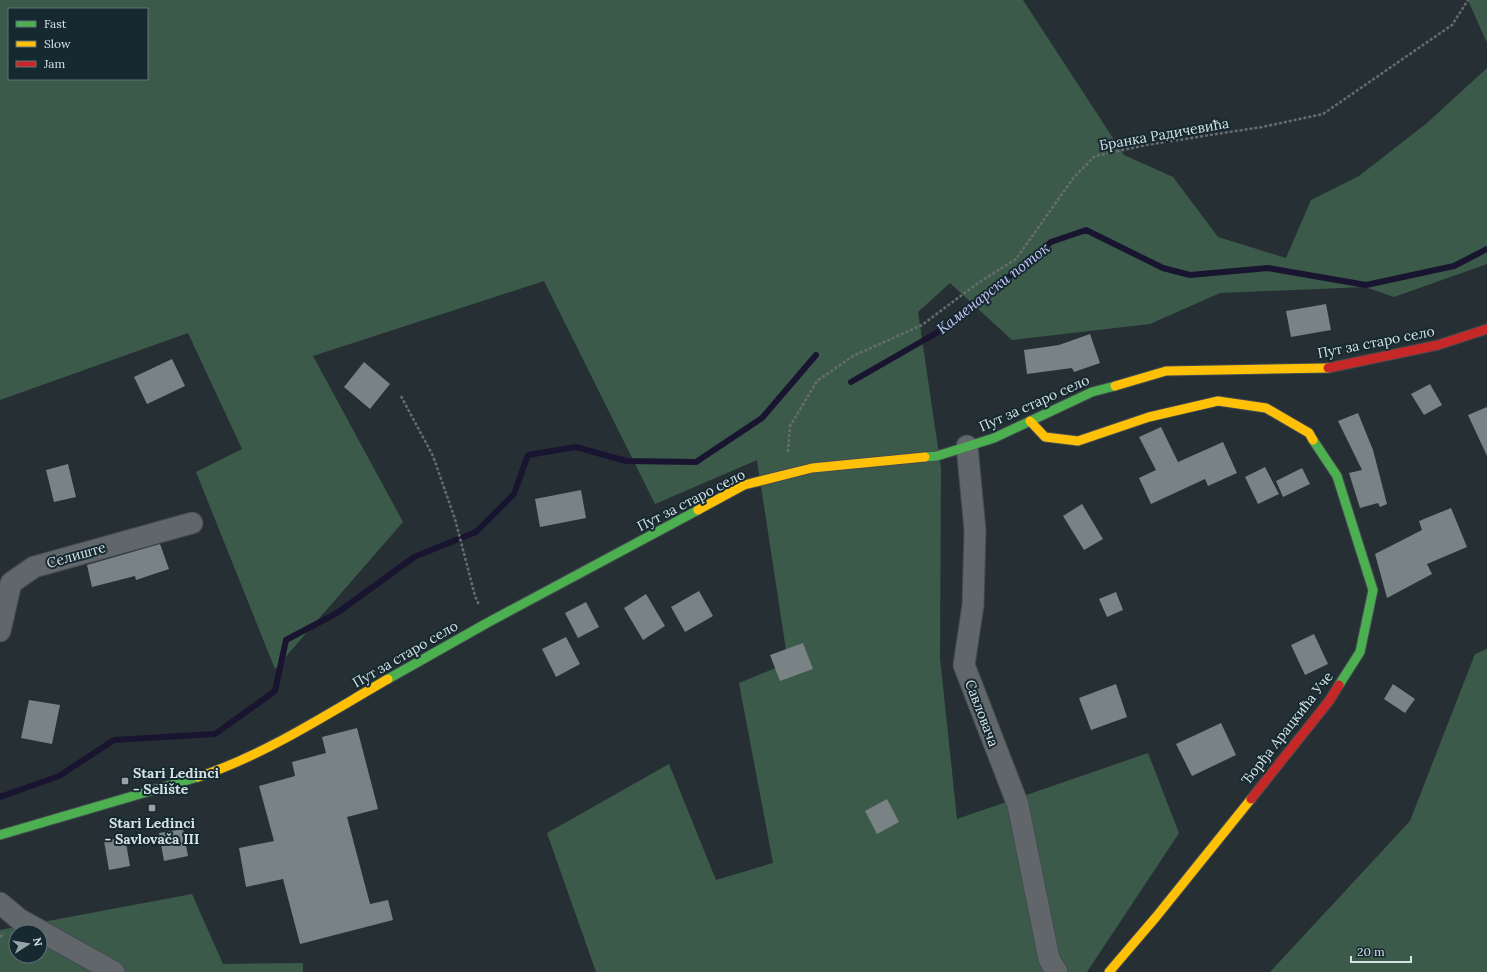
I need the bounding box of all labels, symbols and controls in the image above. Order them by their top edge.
legend [8,8,148,80]
text: Fast [44,16,67,31]
text: Slow [44,36,71,51]
text: Jam [43,56,65,71]
street label: Бранка Радичевића [1098,114,1230,154]
water label: Каменарски поток [933,238,1053,338]
street label: Пут за старо село [1316,322,1436,362]
street label: Пут за старо село [976,371,1092,435]
street label: Пут за старо село [634,465,748,535]
street label: Селиште [44,538,108,572]
street label: Пут за старо село [349,616,461,692]
street label: Ђорђа Арацкића Уче [1237,667,1337,788]
street label: Савловача [961,677,1003,749]
place label: Stari Ledinci - Selište [133,764,219,798]
marker: Stari Ledinci - Selište [120,776,130,786]
marker: Stari Ledinci - Savlovača III [147,803,157,813]
place label: Stari Ledinci - Savlovača III [105,814,199,848]
north arrow [8,924,48,964]
text: N [30,936,46,948]
scale bar [1351,938,1411,964]
text: 20 m [1357,944,1385,959]

